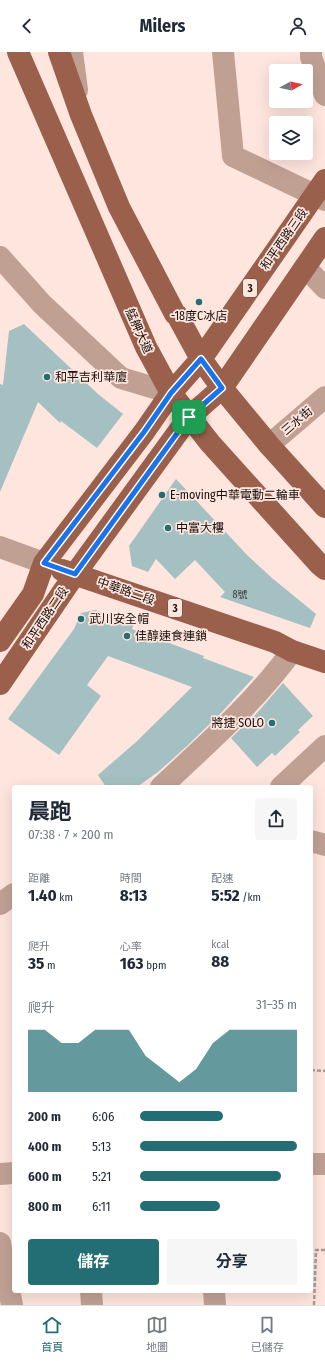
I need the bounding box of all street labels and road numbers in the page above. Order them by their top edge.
street label: 和平西路三段 [258,205,310,273]
road number: 3 [243,279,257,297]
street label: 艋舺大道 [123,306,155,356]
street label: 三水街 [279,404,315,438]
street label: 中華路二段 [95,575,157,607]
street label: 和平西路二段 [19,584,71,652]
road number: 3 [168,599,182,617]

